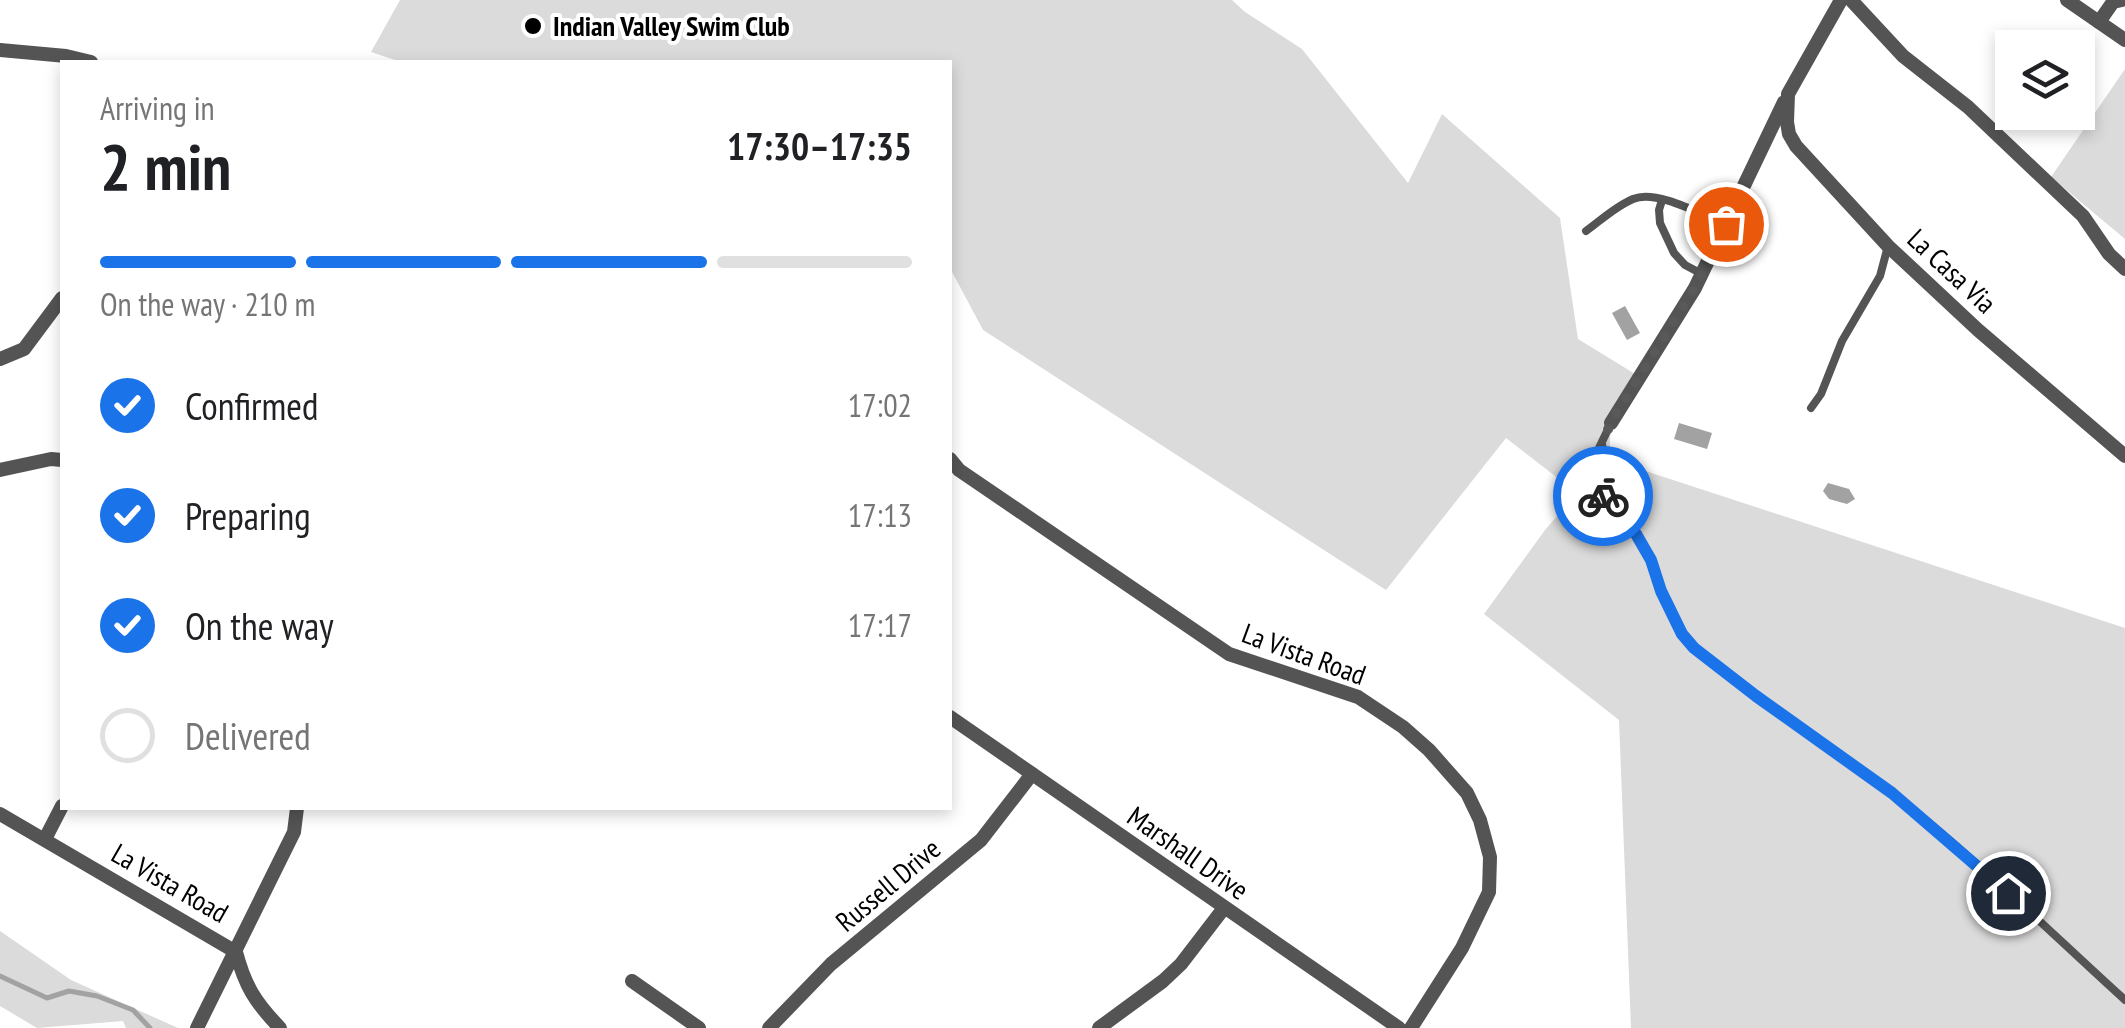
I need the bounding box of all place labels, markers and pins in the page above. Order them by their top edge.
place label: Indian Valley Swim Club [553,7,790,44]
marker: Indian Valley Swim Club [522,15,544,37]
pin [1684,182,1769,267]
pin [1966,851,2051,936]

